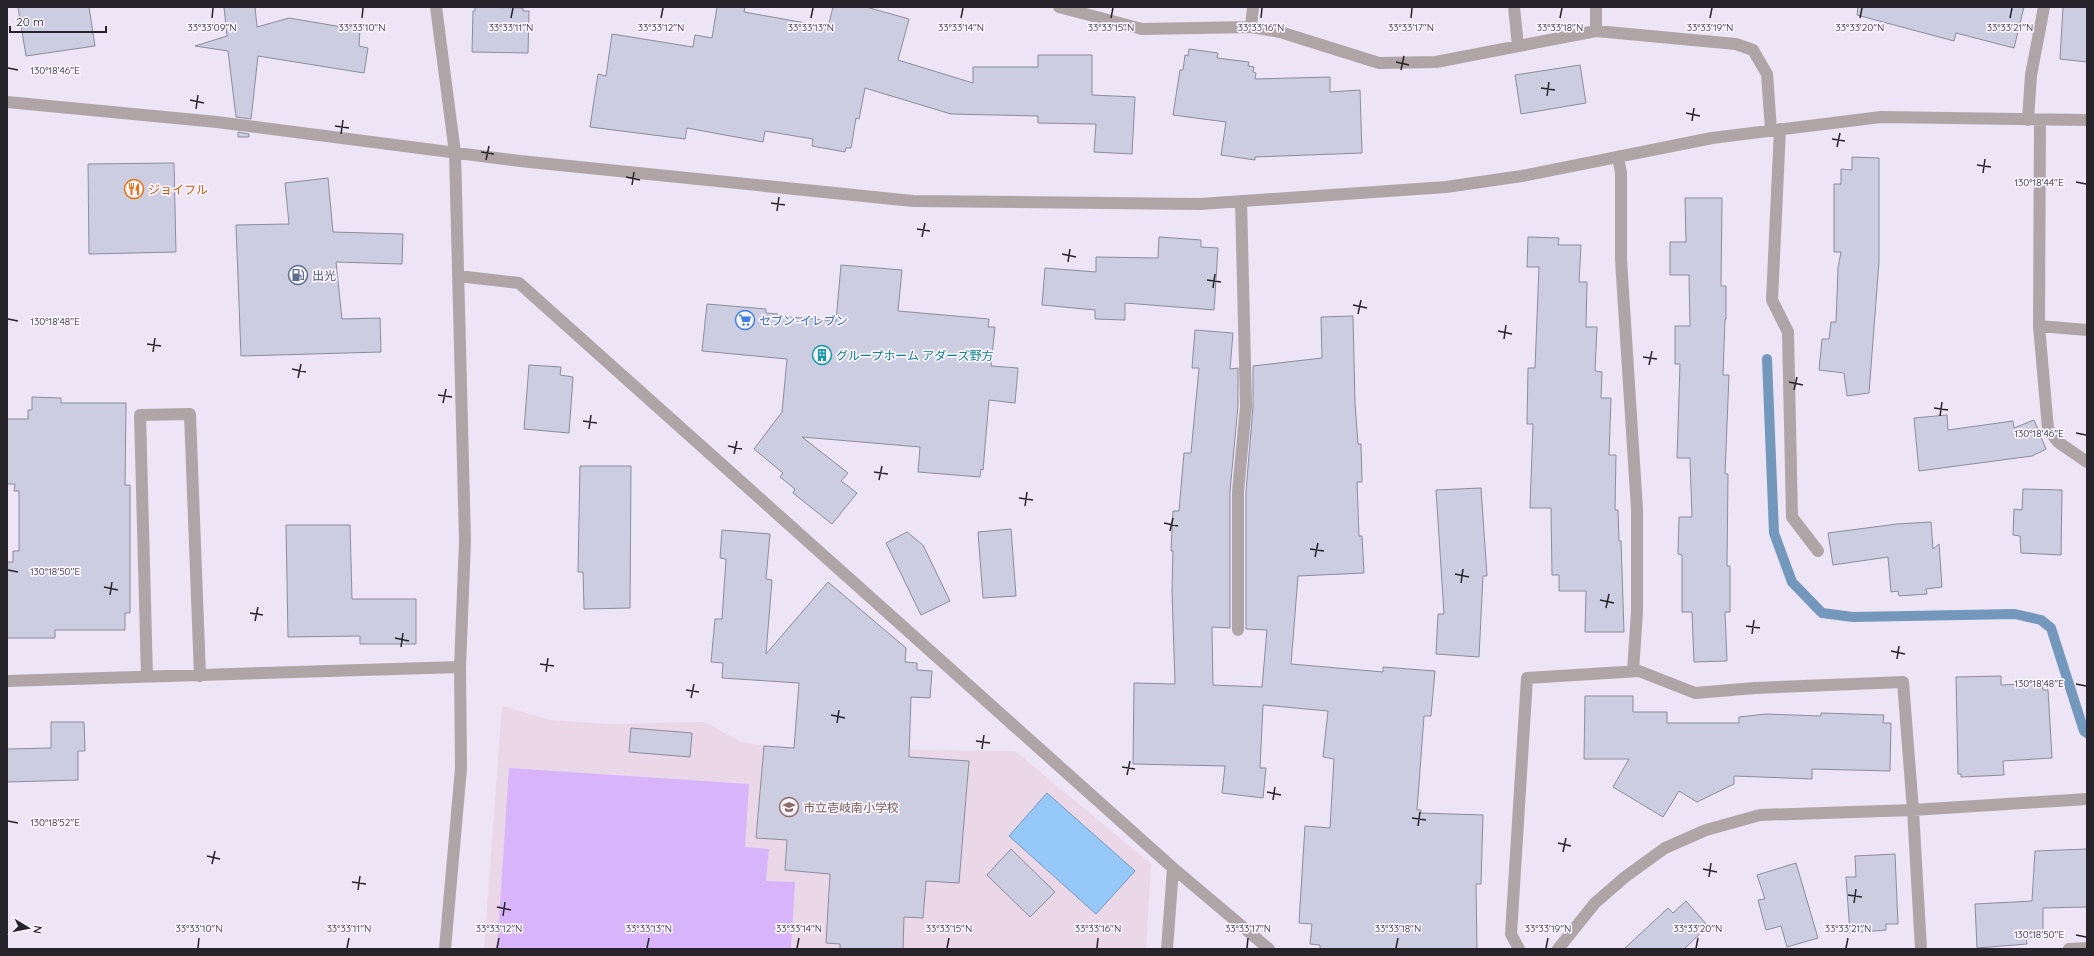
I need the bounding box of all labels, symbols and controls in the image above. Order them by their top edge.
scale bar [10,8,106,34]
text: 20 m [16,14,44,29]
text: 33°33'09"N [188,21,236,34]
text: 33°33'10"N [339,21,385,34]
text: 33°33'11"N [489,21,533,34]
text: 33°33'12"N [638,21,684,34]
text: 33°33'13"N [788,21,834,34]
text: 33°33'14"N [938,21,984,34]
text: 33°33'15"N [1088,21,1134,34]
text: 33°33'16"N [1238,21,1284,34]
text: 33°33'17"N [1388,21,1434,34]
text: 33°33'18"N [1537,21,1583,34]
text: 33°33'19"N [1687,21,1733,34]
text: 33°33'20"N [1836,21,1884,34]
text: 33°33'21"N [1987,21,2033,34]
text: 130°18'46"E [30,64,80,77]
text: 130°18'44"E [2014,176,2064,189]
restaurant icon: ジョイフル [123,178,145,200]
place label: ジョイフル [148,182,208,197]
fuel station icon: 出光 [287,264,309,286]
place label: 出光 [312,268,336,283]
supermarket icon: セブン-イレブン [734,309,756,331]
place label: セブン-イレブン [759,313,848,328]
text: 130°18'48"E [30,315,80,328]
building icon: グループホーム アダーズ野方 [811,344,833,366]
place label: グループホーム アダーズ野方 [836,348,994,363]
text: 130°18'46"E [2014,427,2064,440]
text: 130°18'50"E [30,565,80,578]
text: 130°18'48"E [2014,677,2064,690]
school or university icon: 市立壱岐南小学校 [778,796,800,818]
place label: 市立壱岐南小学校 [803,800,899,815]
text: 130°18'52"E [30,816,80,829]
north arrow [8,908,48,948]
text: 33°33'10"N [176,922,222,935]
text: 33°33'11"N [327,922,371,935]
text: 33°33'12"N [476,922,522,935]
text: 33°33'13"N [626,922,672,935]
text: 33°33'14"N [776,922,822,935]
text: 33°33'15"N [926,922,972,935]
text: 33°33'16"N [1075,922,1121,935]
text: 33°33'17"N [1225,922,1271,935]
text: 33°33'18"N [1375,922,1421,935]
text: 33°33'19"N [1525,922,1571,935]
text: 33°33'20"N [1674,922,1722,935]
text: 33°33'21"N [1825,922,1871,935]
text: N [30,925,45,935]
text: 130°18'50"E [2014,928,2064,941]

